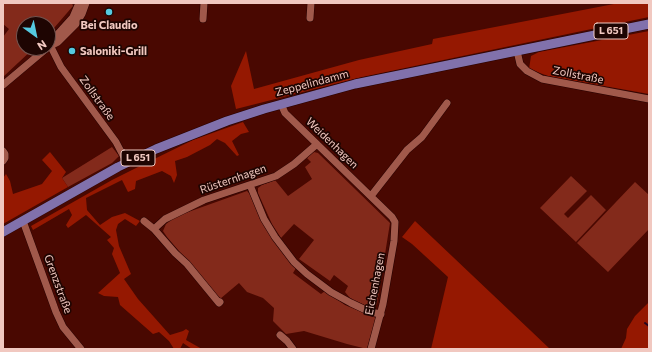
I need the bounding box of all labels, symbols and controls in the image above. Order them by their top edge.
marker: Bei Claudio [104,7,114,17]
north arrow [16,16,56,56]
place label: Bei Claudio [81,18,137,32]
road number: L 651 [594,23,628,39]
text: N [35,38,49,53]
place label: Saloniki-Grill [80,44,147,58]
marker: Saloniki-Grill [67,46,77,56]
street label: Zollstraße [551,64,605,86]
street label: Zeppelindamm [274,67,350,99]
street label: Zollstraße [77,73,117,123]
street label: Weidenhagen [303,115,361,171]
road number: L 651 [121,150,155,166]
street label: Rüsternhagen [198,161,268,197]
street label: Eichenhagen [362,252,388,316]
street label: Grenzstraße [41,253,75,315]

